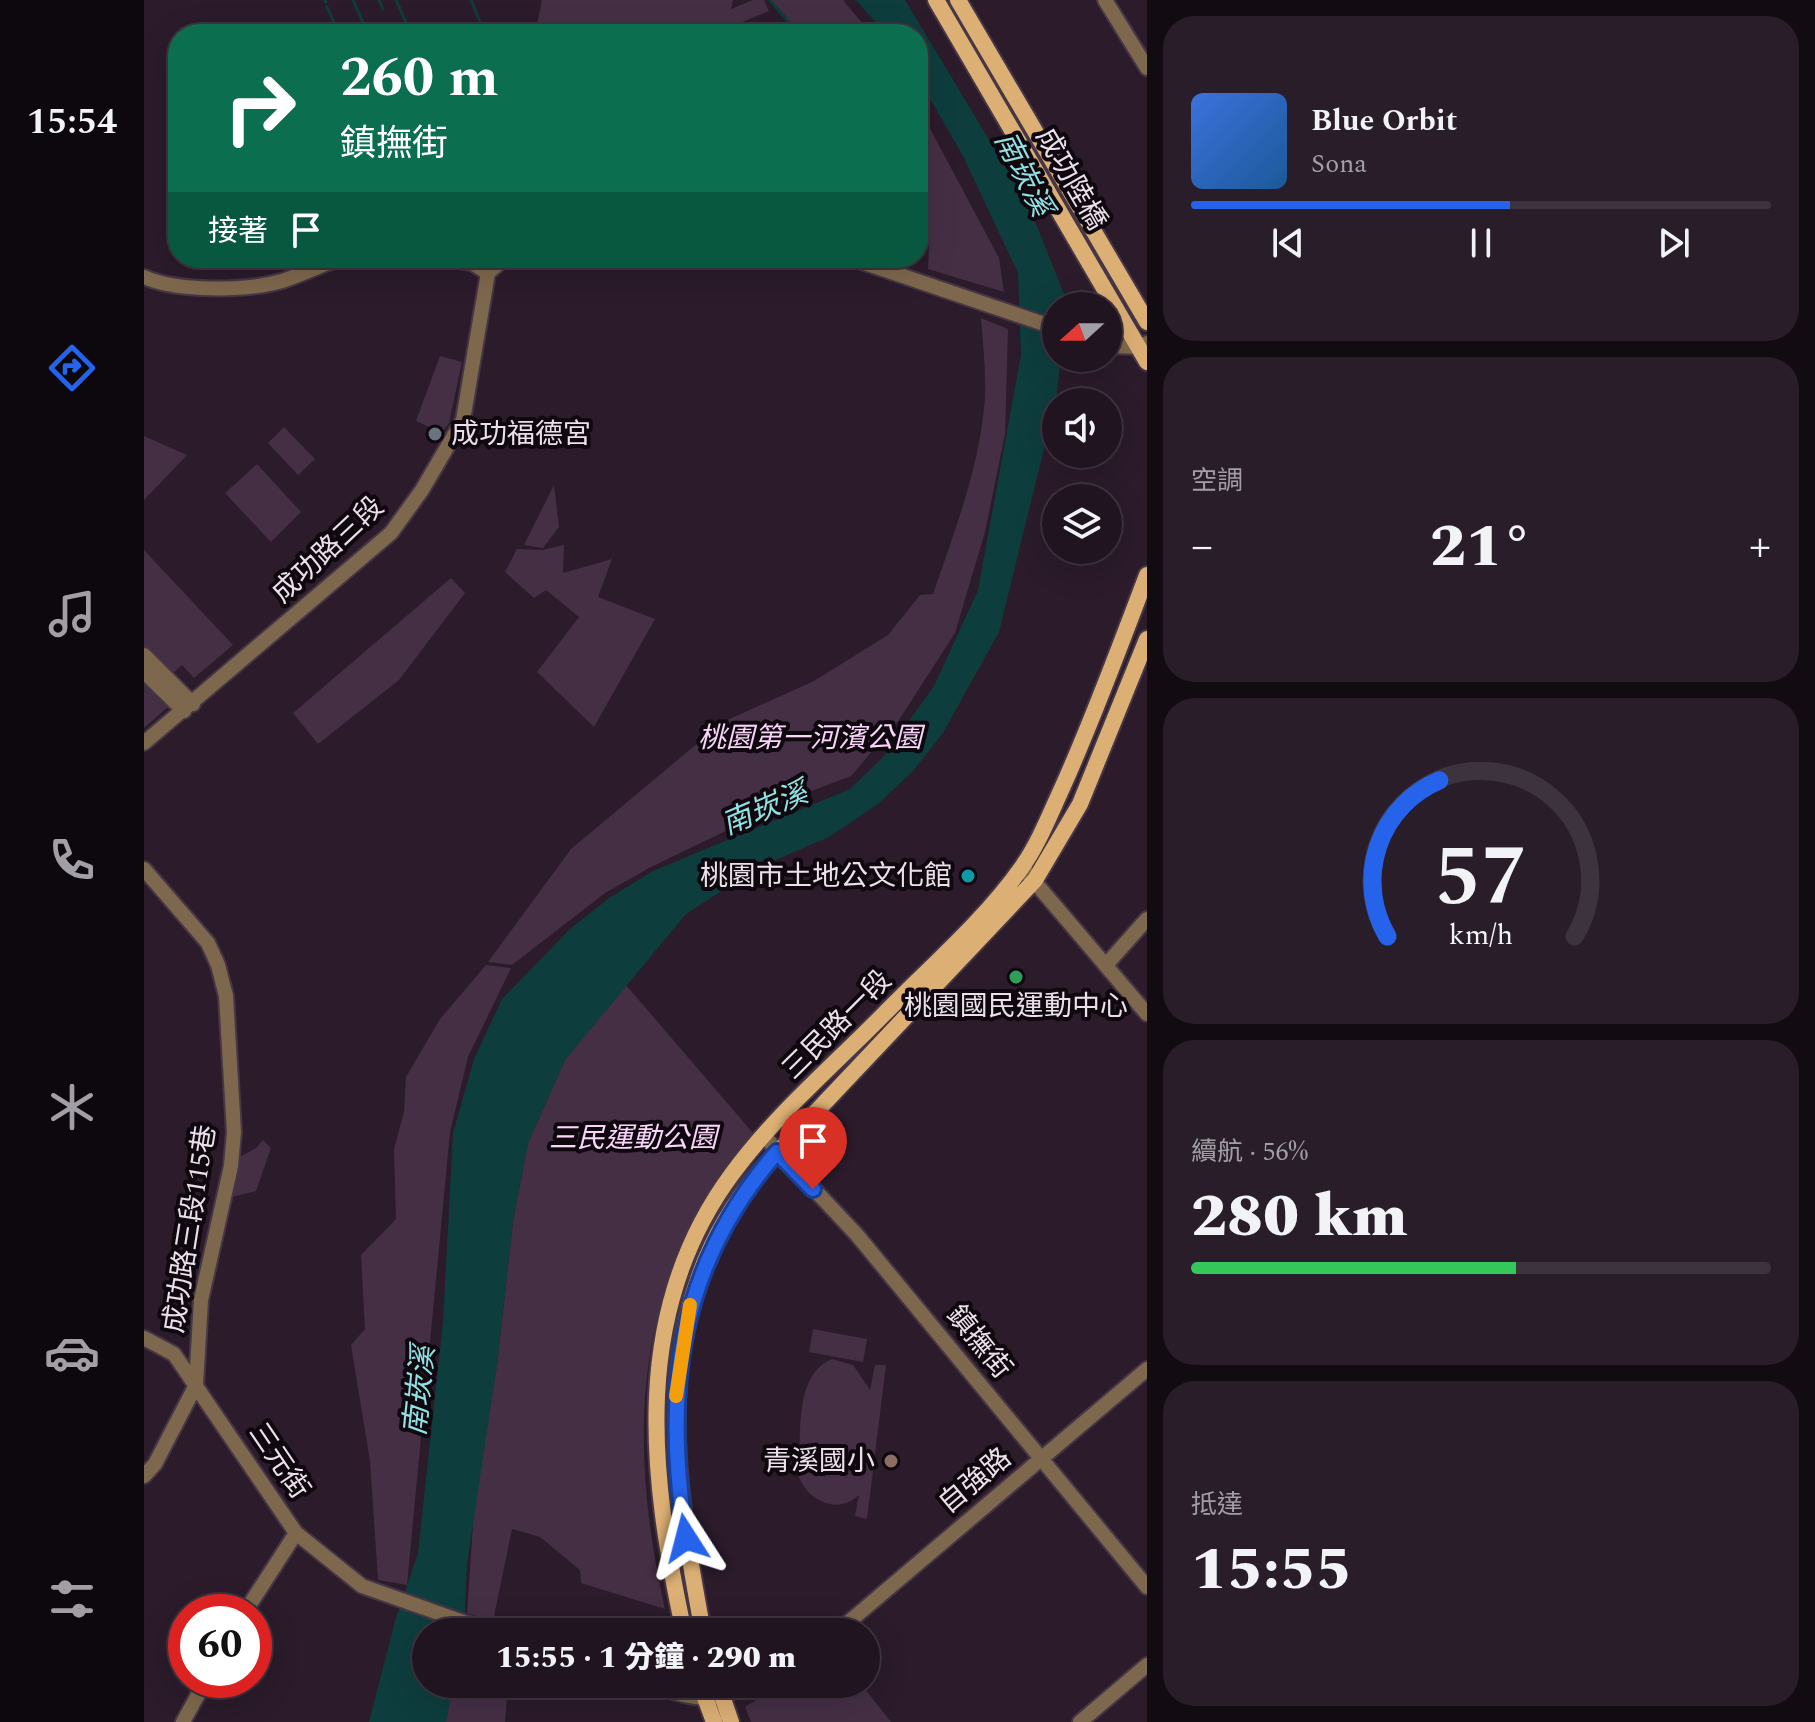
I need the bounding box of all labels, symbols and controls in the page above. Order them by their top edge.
text: 260 m [340,36,499,121]
icon: right [208,56,312,160]
text: 15:54 [27,95,117,150]
text: Blue Orbit [1311,98,1457,144]
text: 鎮撫街 [340,117,448,172]
street label: 成功陸橋 [1024,120,1118,238]
water label: 南崁溪 [982,123,1066,228]
text: Sona [1311,144,1367,184]
icon: arrive [284,208,328,252]
text: 接著 [208,209,268,255]
icon: previous [1266,221,1310,265]
icon: pause [1459,221,1503,265]
icon: next [1652,221,1696,265]
north arrow [1042,292,1122,372]
map controls [1042,292,1122,564]
icon: directions [44,340,100,396]
button: sound [1042,388,1122,468]
place label: 成功福德宮 [451,413,591,456]
marker: 成功福德宮 [426,425,444,443]
text: 空調 [1191,461,1243,501]
button: layers [1042,484,1122,564]
street label: 成功路三段 [262,487,394,613]
text: 21° [1430,501,1532,593]
text: − [1191,513,1213,580]
text: + [1749,513,1771,580]
icon: music [44,586,100,642]
park label: 桃園第一河濱公園 [698,717,926,760]
water label: 南崁溪 [715,769,819,848]
text: 57 [1434,815,1528,942]
icon: phone [44,832,100,888]
place label: 桃園市土地公文化館 [700,855,952,898]
marker: 桃園市土地公文化館 [959,867,977,885]
text: km/h [1449,914,1513,957]
street label: 三民路一段 [772,960,902,1090]
marker: 桃園國民運動中心 [1007,968,1025,986]
place label: 桃園國民運動中心 [904,985,1128,1028]
icon: climate [44,1079,100,1135]
pin [779,1107,847,1189]
park label: 三民運動公園 [549,1117,721,1160]
icon: arrive [791,1119,835,1163]
street label: 成功路三段115巷 [152,1122,228,1336]
text: 續航 · 56% [1191,1132,1308,1172]
text: 280 km [1191,1171,1408,1263]
street label: 鎮撫街 [936,1296,1022,1388]
icon: car [44,1325,100,1381]
water label: 南崁溪 [392,1340,448,1438]
street label: 三元街 [238,1414,320,1508]
street label: 自強路 [929,1438,1021,1524]
place label: 青溪國小 [763,1440,875,1483]
marker: 青溪國小 [882,1452,900,1470]
text: 抵達 [1191,1485,1243,1525]
position arrow [644,1496,728,1580]
text: 15:55 [1191,1524,1352,1616]
icon: filters [44,1571,100,1627]
speed limit sign: 60 [168,1594,272,1698]
text: 15:55 · 1 分鐘 · 290 m [496,1635,796,1681]

